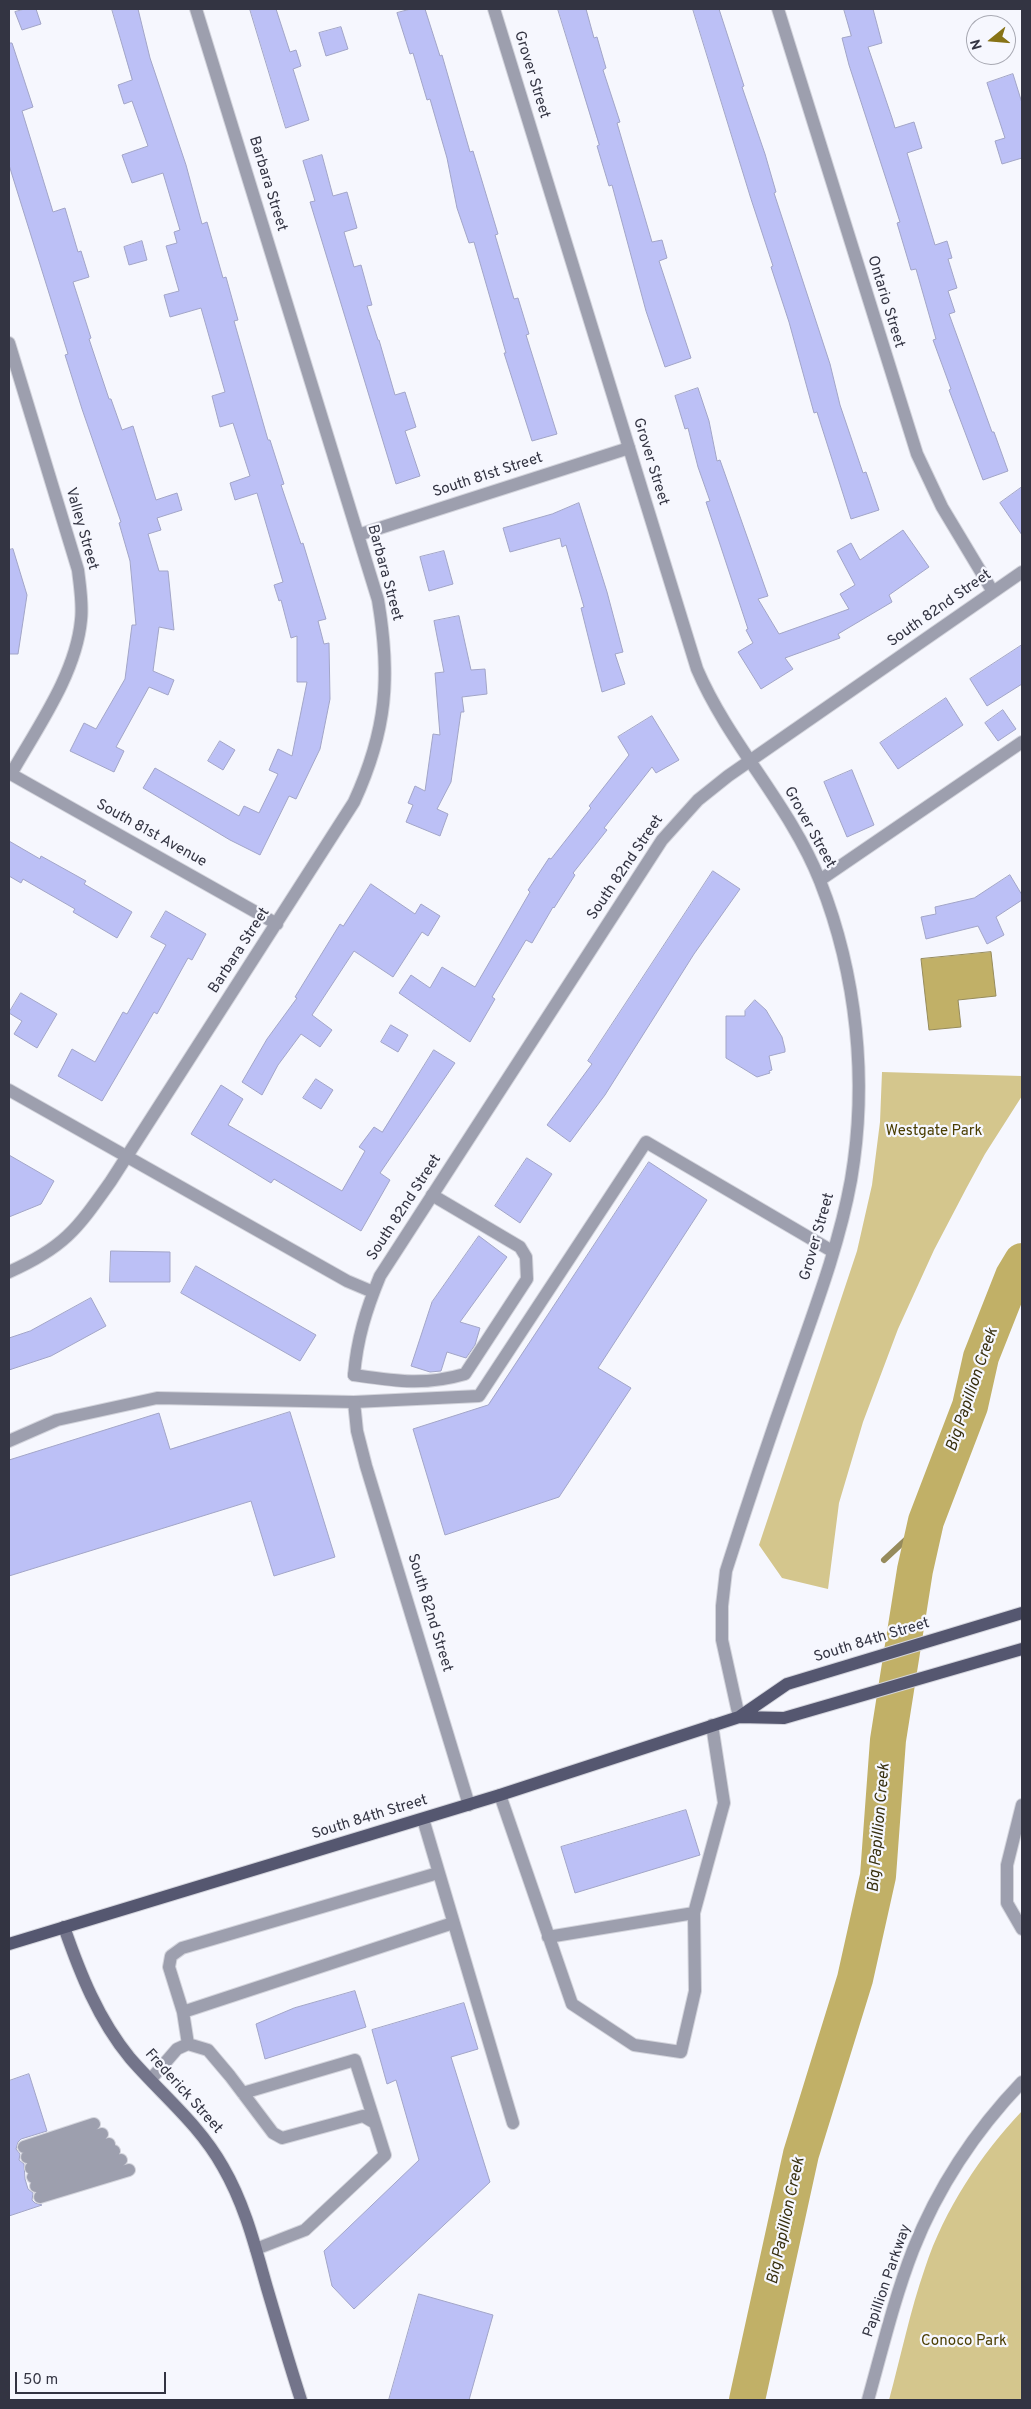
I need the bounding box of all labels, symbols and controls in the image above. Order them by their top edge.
north arrow [966,15,1016,65]
street label: Grover Street [509,29,553,121]
text: N [968,37,987,52]
street label: Barbara Street [244,134,290,234]
street label: Ontario Street [862,254,908,350]
street label: Grover Street [628,416,672,508]
street label: South 81st Street [431,450,545,502]
street label: Valley Street [61,486,101,572]
street label: Barbara Street [363,523,405,623]
street label: South 82nd Street [885,566,995,652]
street label: Grover Street [779,784,839,872]
street label: South 81st Avenue [93,796,209,872]
street label: South 82nd Street [584,812,668,924]
street label: Barbara Street [206,905,274,997]
park label: Westgate Park [886,1123,982,1141]
street label: South 82nd Street [364,1152,446,1264]
street label: Grover Street [797,1191,839,1283]
water label: Big Papillion Creek [943,1326,1003,1454]
street label: South 82nd Street [402,1552,456,1674]
street label: South 84th Street [812,1615,932,1667]
water label: Big Papillion Creek [865,1763,895,1893]
street label: South 84th Street [310,1792,430,1844]
street label: Frederick Street [140,2046,226,2138]
water label: Big Papillion Creek [764,2156,810,2286]
street label: Papillion Parkway [860,2222,916,2340]
park label: Conoco Park [921,2333,1007,2351]
scale bar [18,2362,169,2394]
text: 50 m [23,2371,58,2390]

